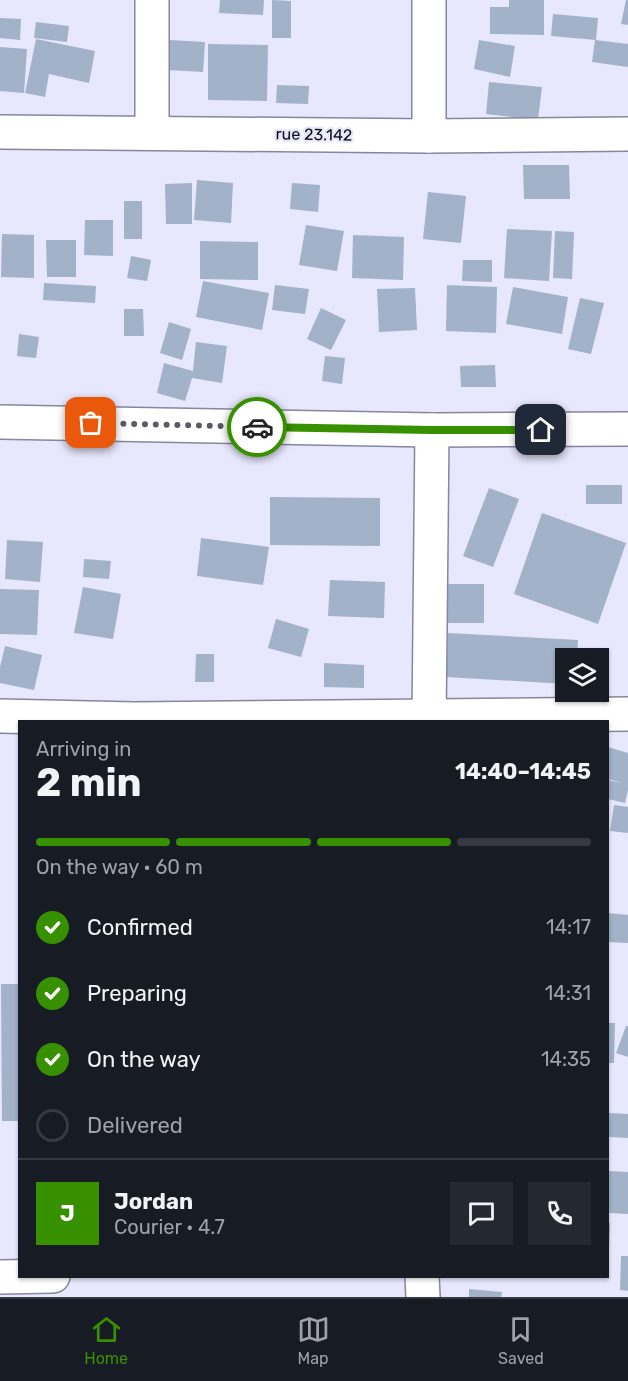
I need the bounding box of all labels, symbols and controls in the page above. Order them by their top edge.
street label: rue 23.142 [275,124,353,145]
pin [65,397,116,448]
courier [227,397,287,457]
pin [515,404,566,455]
icon: bag [74,406,107,439]
icon: car [241,411,274,444]
icon: home [524,413,557,446]
map controls [555,648,609,702]
button: layers [555,648,609,702]
text: Arriving in [36,737,131,761]
text: 14:40–14:45 [455,758,591,785]
text: 2 min [36,760,142,806]
text: On the way · 60 m [36,855,203,879]
icon: check [36,911,69,944]
text: Confirmed [87,914,193,941]
text: 14:17 [546,915,591,939]
icon: check [36,977,69,1010]
text: Preparing [87,980,187,1007]
text: 14:31 [545,981,591,1005]
icon: check [36,1043,69,1076]
text: On the way [87,1046,201,1073]
text: 14:35 [541,1047,591,1071]
text: Delivered [87,1112,183,1139]
button: chat [450,1182,513,1245]
button: phone [528,1182,591,1245]
text: Jordan [114,1188,193,1215]
text: J [60,1200,75,1227]
text: Courier · 4.7 [114,1215,225,1239]
tab: Home [84,1313,128,1368]
tab: Map [297,1313,330,1368]
tab: Saved [498,1313,544,1368]

